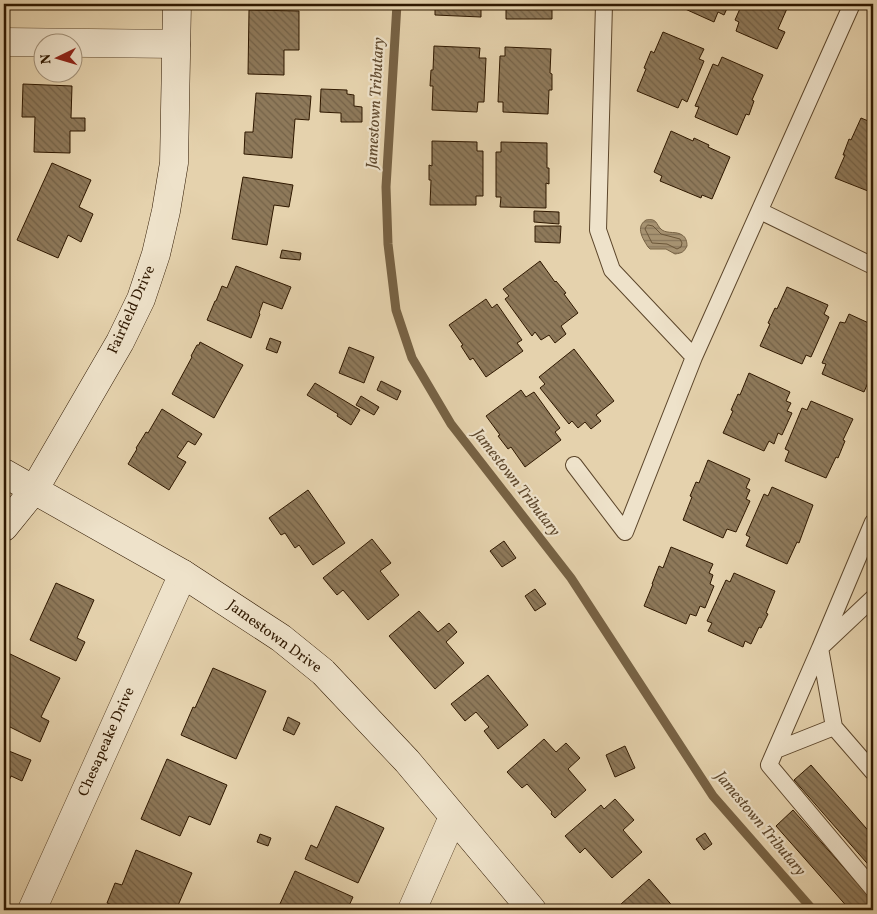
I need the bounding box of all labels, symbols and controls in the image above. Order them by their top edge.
north arrow [32,32,82,82]
water label: Jamestown Tributary [361,37,390,171]
text: N [37,53,56,65]
street label: Fairfield Drive [103,262,161,358]
water label: Jamestown Tributary [466,423,565,542]
street label: Jamestown Drive [222,595,326,679]
street label: Chesapeake Drive [73,684,141,800]
water label: Jamestown Tributary [708,765,811,881]

